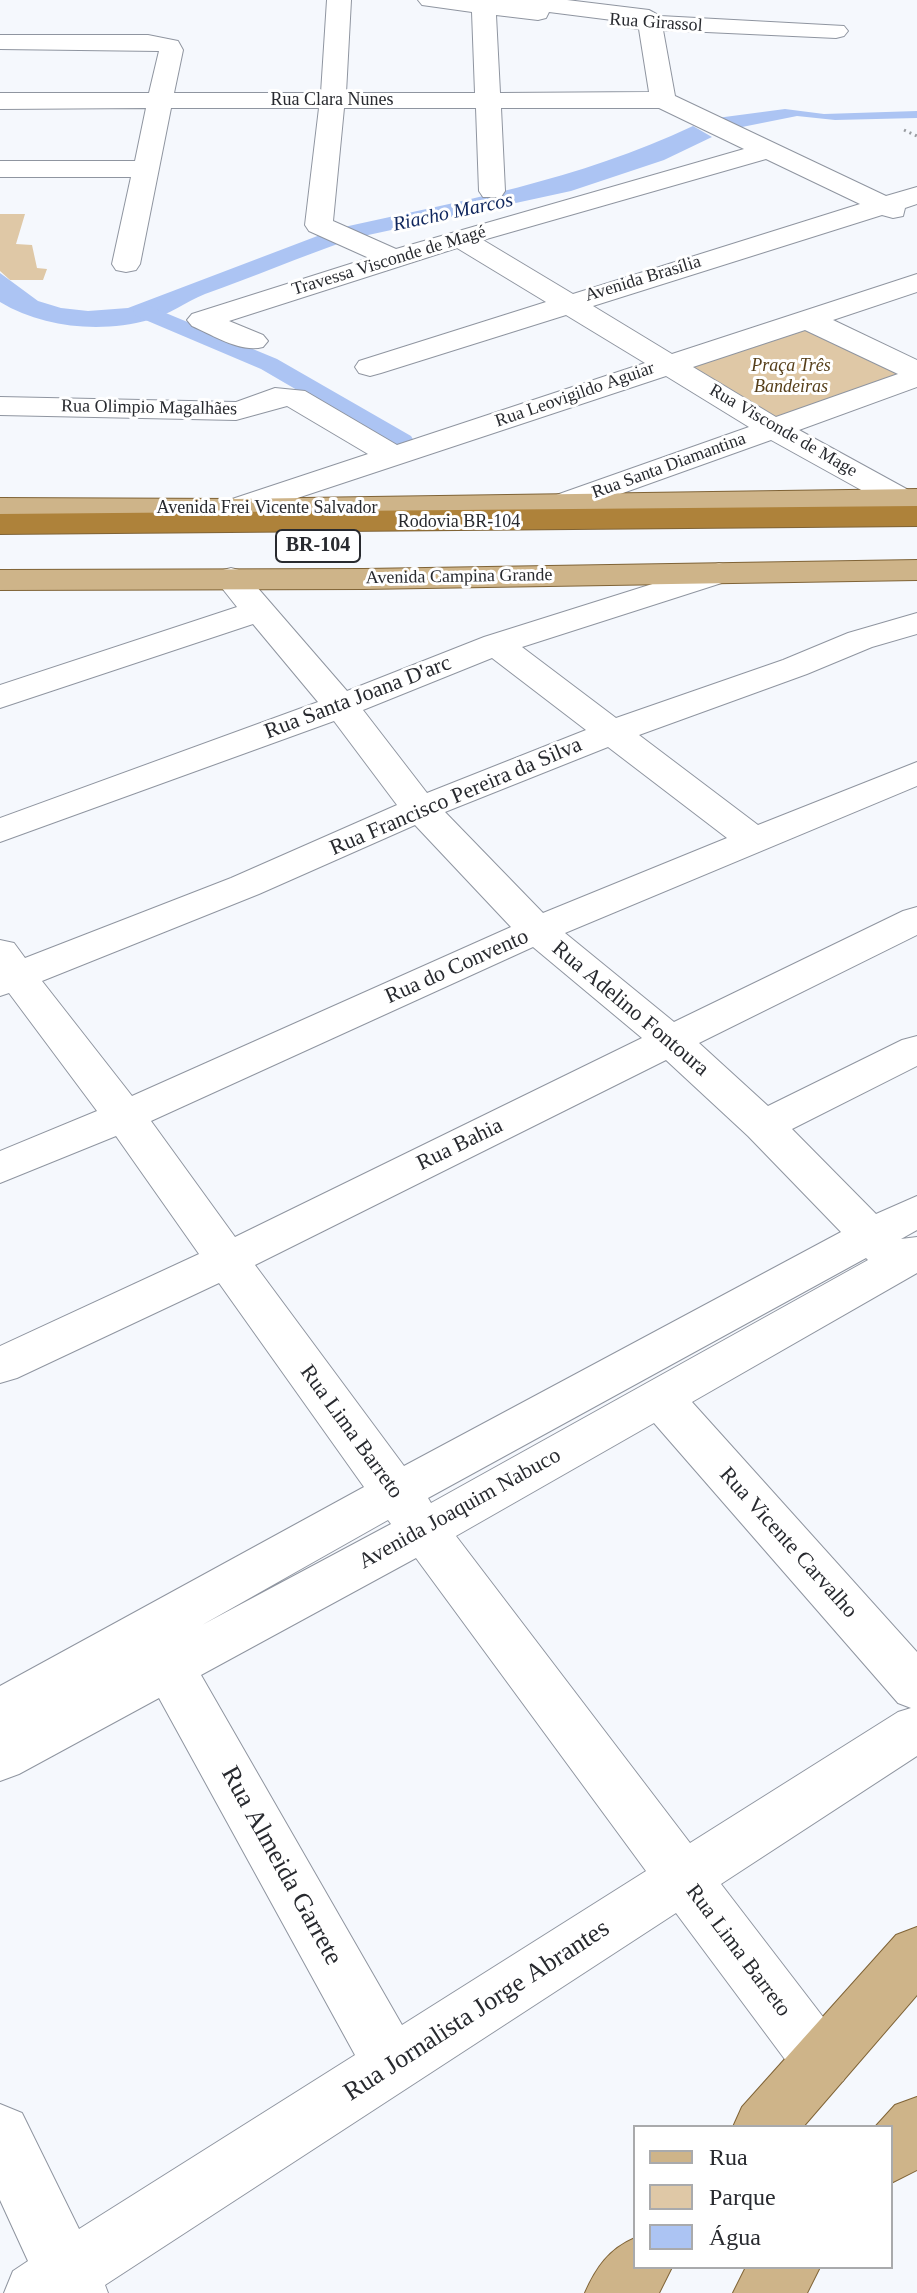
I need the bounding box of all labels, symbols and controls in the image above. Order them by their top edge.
street label: Rua Girassol [609,9,703,37]
street label: Rua Clara Nunes [271,89,393,111]
water label: Riacho Marcos [391,189,515,237]
street label: Travessa Visconde de Magé [289,221,489,301]
street label: Avenida Brasília [582,251,704,307]
park label: Praça Três Bandeiras [751,355,831,398]
street label: Rua Leovigildo Aguiar [493,358,657,432]
street label: Rua Visconde de Mage [705,380,861,482]
street label: Rua Olimpio Magalhães [61,396,237,420]
street label: Rua Santa Diamantina [589,428,749,504]
street label: Avenida Frei Vicente Salvador [156,497,378,519]
street label: Rodovia BR-104 [398,511,520,533]
road number: BR-104 [276,530,360,562]
street label: Avenida Campina Grande [366,565,552,589]
street label: Rua Santa Joana D'arc [261,650,455,746]
street label: Rua Francisco Pereira da Silva [326,732,586,862]
street label: Rua do Convento [381,924,533,1010]
street label: Rua Adelino Fontoura [546,936,714,1082]
street label: Rua Bahia [413,1113,507,1177]
street label: Rua Lima Barreto [294,1360,408,1504]
street label: Avenida Joaquim Nabuco [354,1442,566,1576]
street label: Rua Vicente Carvalho [713,1462,863,1624]
street label: Rua Almeida Garrete [213,1761,349,1971]
street label: Rua Lima Barreto [680,1880,796,2022]
street label: Rua Jornalista Jorge Abrantes [338,1913,616,2109]
legend [633,2125,893,2269]
text: Rua [709,2144,748,2170]
text: Parque [709,2184,776,2210]
text: Água [709,2224,761,2250]

